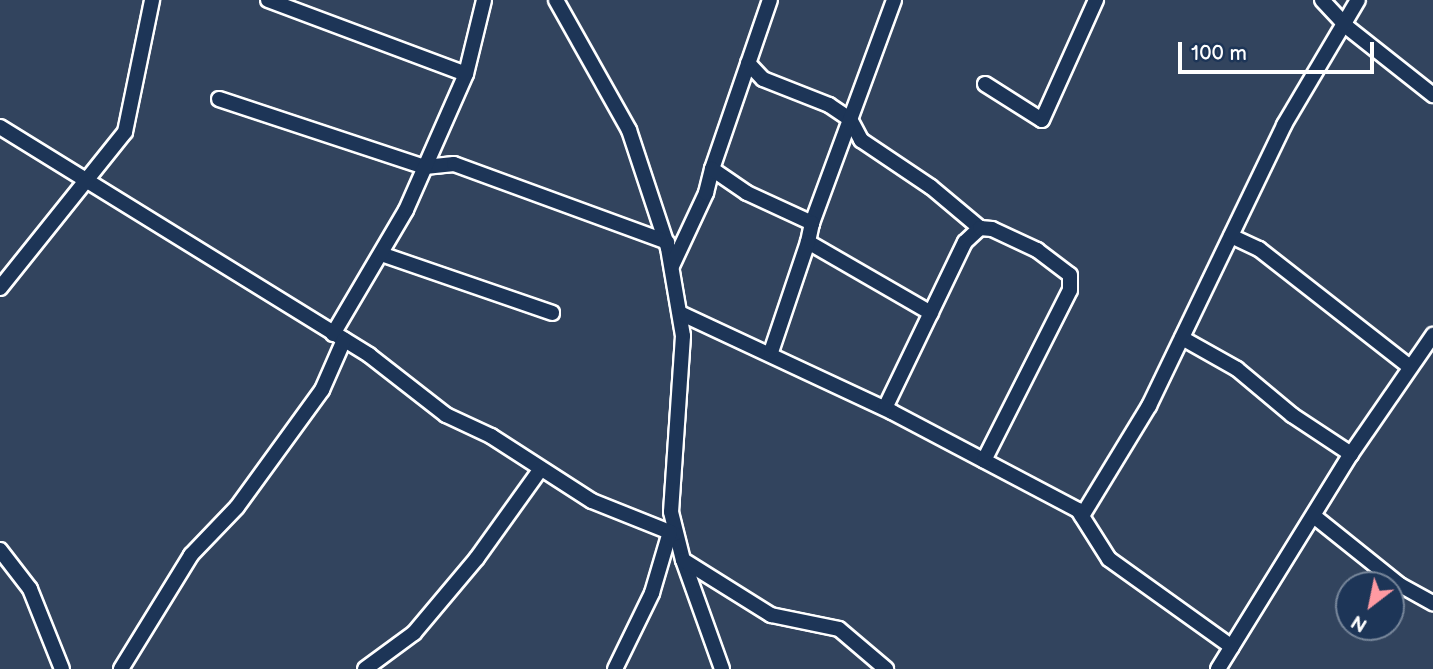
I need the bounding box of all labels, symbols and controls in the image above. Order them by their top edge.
scale bar [1181,28,1377,72]
text: 100 m [1191,41,1247,66]
north arrow [1335,571,1405,641]
text: N [1348,609,1372,636]

